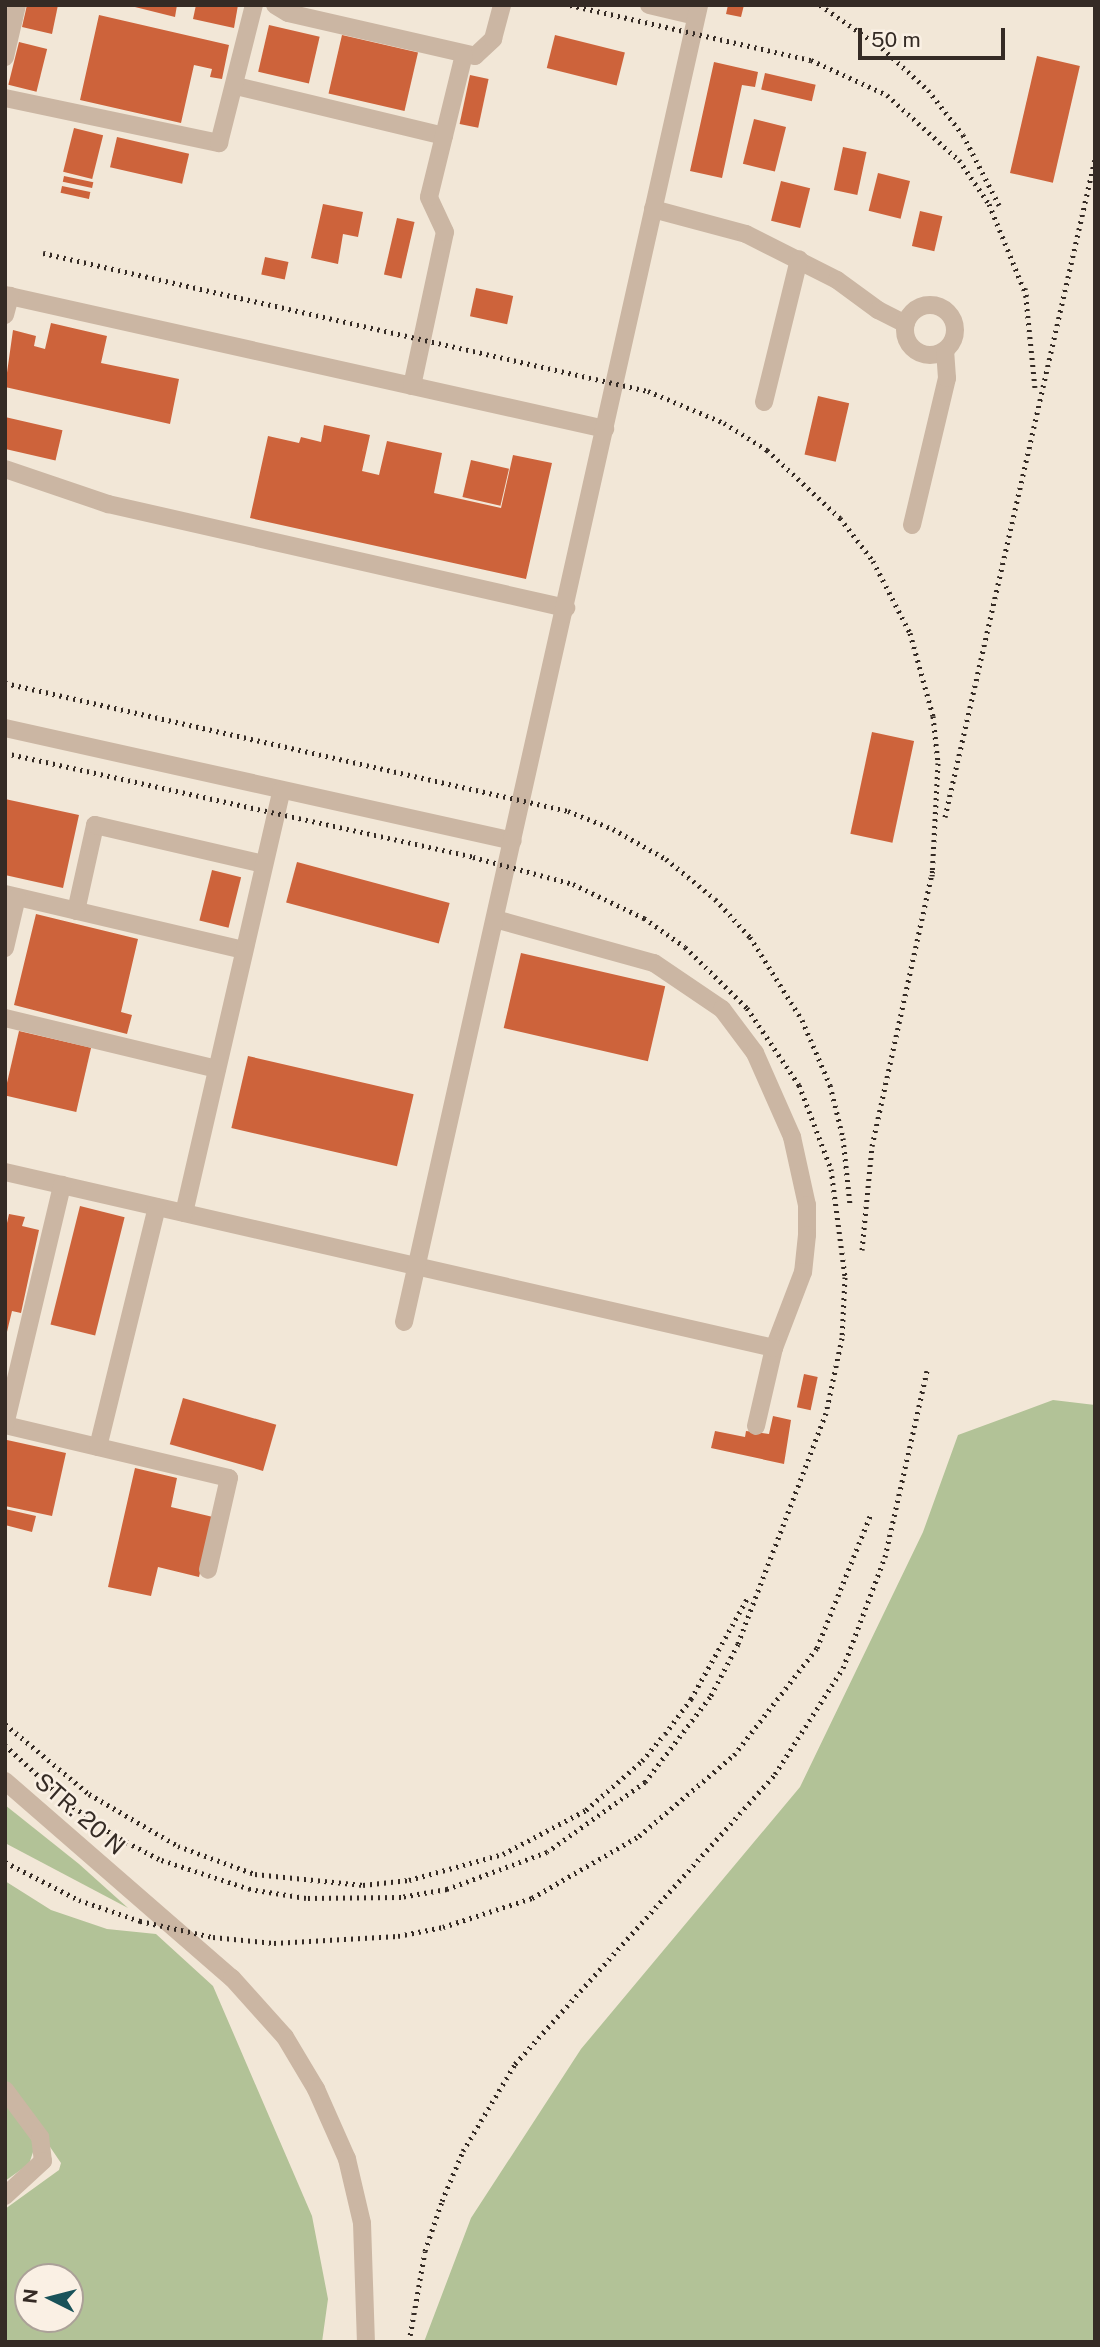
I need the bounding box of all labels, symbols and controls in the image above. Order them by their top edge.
scale bar [862,14,1009,58]
text: 50 m [871,27,921,52]
street label: STR. 20 N [29,1767,131,1861]
north arrow [14,2263,84,2333]
text: N [18,2287,42,2305]

